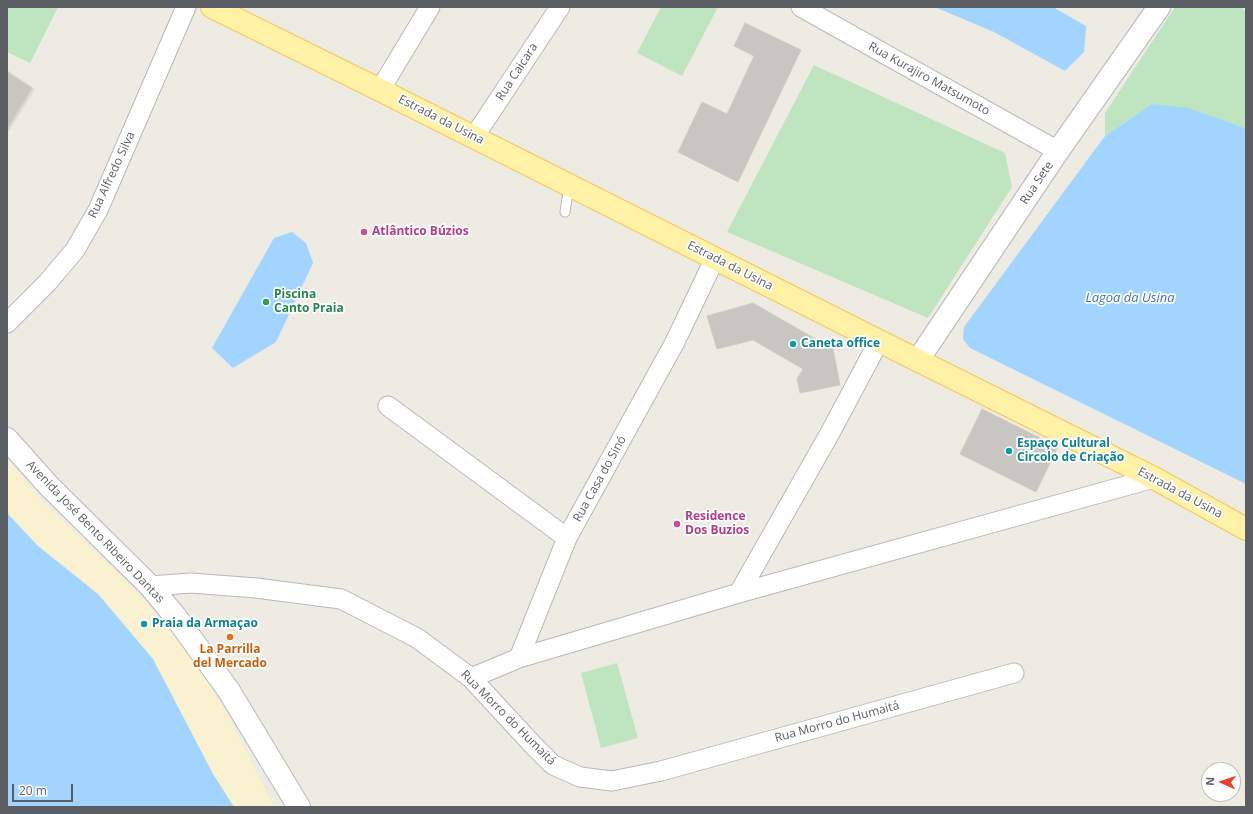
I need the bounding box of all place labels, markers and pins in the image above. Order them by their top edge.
place label: Atlântico Búzios [372,225,469,239]
marker: Atlântico Búzios [359,227,369,237]
place label: Piscina Canto Praia [274,288,344,316]
marker: Piscina Canto Praia [261,297,271,307]
place label: Caneta office [801,337,880,351]
marker: Caneta office [788,339,798,349]
place label: Espaço Cultural Circolo de Criação [1017,437,1124,465]
marker: Espaço Cultural Circolo de Criação [1004,446,1014,456]
place label: Residence Dos Buzios [685,510,749,538]
marker: Residence Dos Buzios [672,519,682,529]
place label: Praia da Armaçao [152,617,258,631]
marker: Praia da Armaçao [139,619,149,629]
marker: La Parrilla del Mercado [225,632,235,642]
place label: La Parrilla del Mercado [193,643,267,671]

